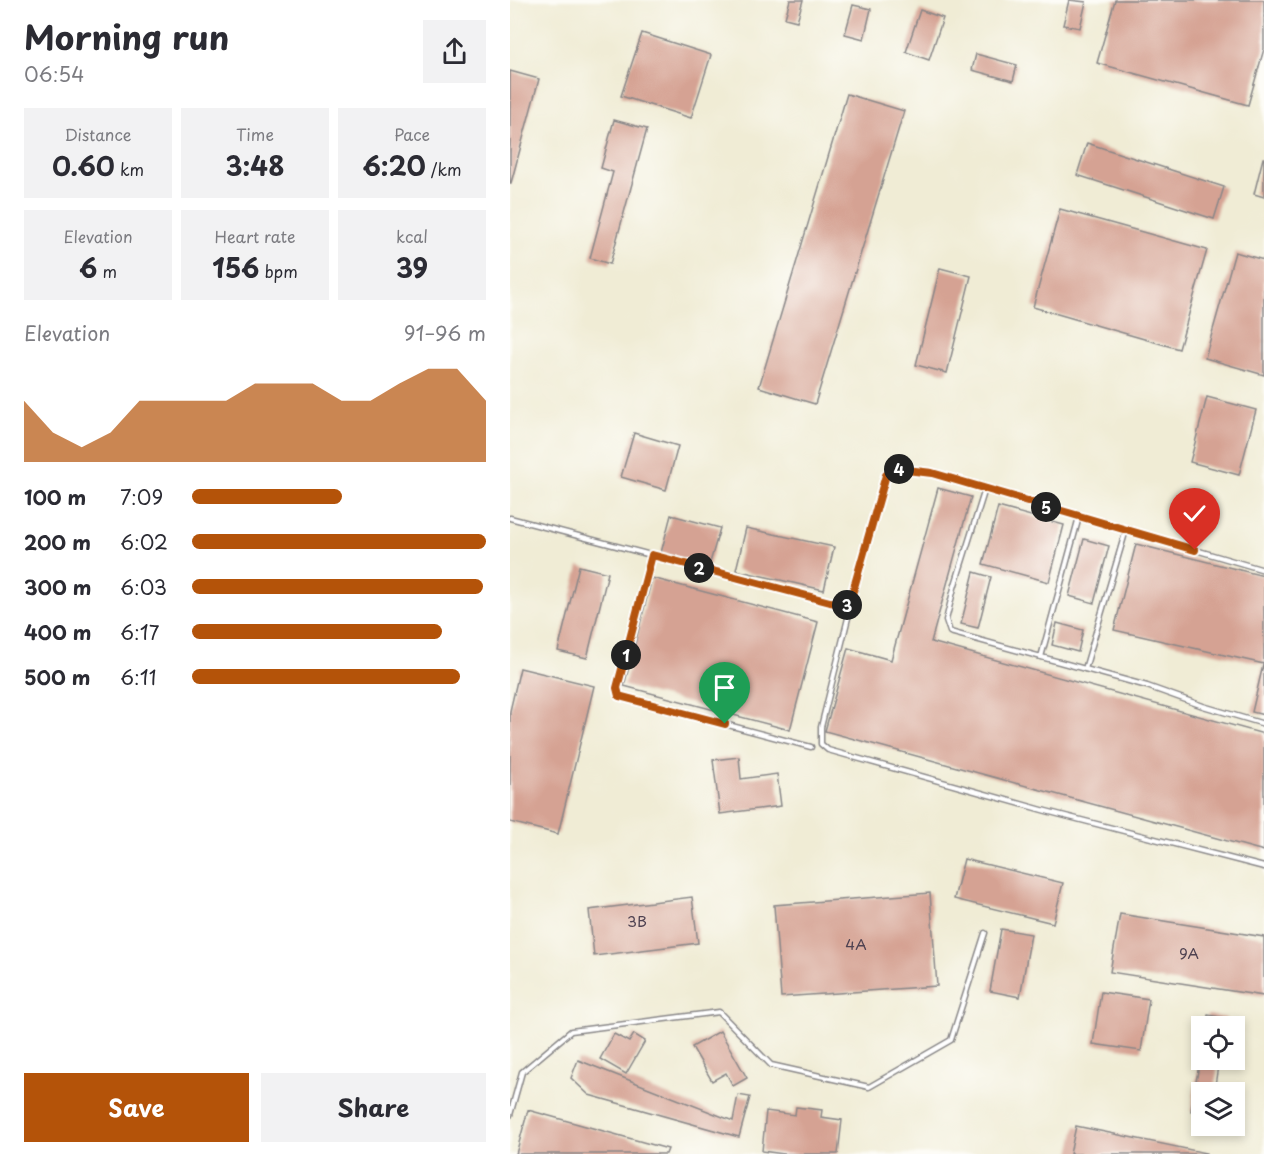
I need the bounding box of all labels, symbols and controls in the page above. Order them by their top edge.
text: Morning run [24,11,229,61]
button: share [423,20,486,83]
text: 06:54 [24,59,84,89]
text: Distance [64,122,132,146]
text: Time [236,122,274,146]
text: Pace [394,122,430,146]
text: 0.60 [52,146,115,185]
text: 3:48 [226,146,284,185]
text: 6:20 [362,146,426,185]
text: km [115,157,144,181]
text: /km [426,157,462,181]
text: Elevation [63,224,133,248]
text: Heart rate [215,224,295,248]
text: kcal [396,224,428,248]
text: 6 [79,248,97,287]
text: 156 [212,248,259,287]
text: 39 [396,248,428,287]
text: m [97,259,117,283]
text: bpm [259,259,298,283]
text: Elevation [24,318,110,348]
text: 91–96 m [404,318,486,348]
pin: 4 [884,454,914,484]
text: 4 [894,457,904,481]
text: 100 m [24,482,86,512]
text: 7:09 [120,482,163,512]
pin [1169,488,1220,550]
pin: 5 [1031,492,1061,522]
text: 5 [1041,495,1051,519]
icon: check [1178,497,1211,530]
text: 200 m [24,527,91,557]
text: 6:02 [120,527,168,557]
pin: 2 [684,553,714,583]
text: 2 [693,556,705,580]
text: 300 m [24,572,92,602]
text: 6:03 [120,572,167,602]
pin: 3 [832,590,862,620]
text: 3 [842,593,852,617]
text: 400 m [24,617,92,647]
text: 6:17 [120,617,159,647]
pin: 1 [611,640,641,670]
text: 1 [622,643,630,667]
text: 500 m [24,662,91,692]
text: 6:11 [120,662,156,692]
pin [699,662,750,724]
icon: arrive [708,671,741,704]
house number: 3В [627,909,647,932]
house number: 4А [845,932,867,955]
house number: 9А [1179,941,1199,964]
map controls [1191,1016,1245,1136]
button: locate [1191,1016,1245,1070]
button: Save [24,1073,249,1142]
button: Share [261,1073,486,1142]
button: layers [1191,1082,1245,1136]

